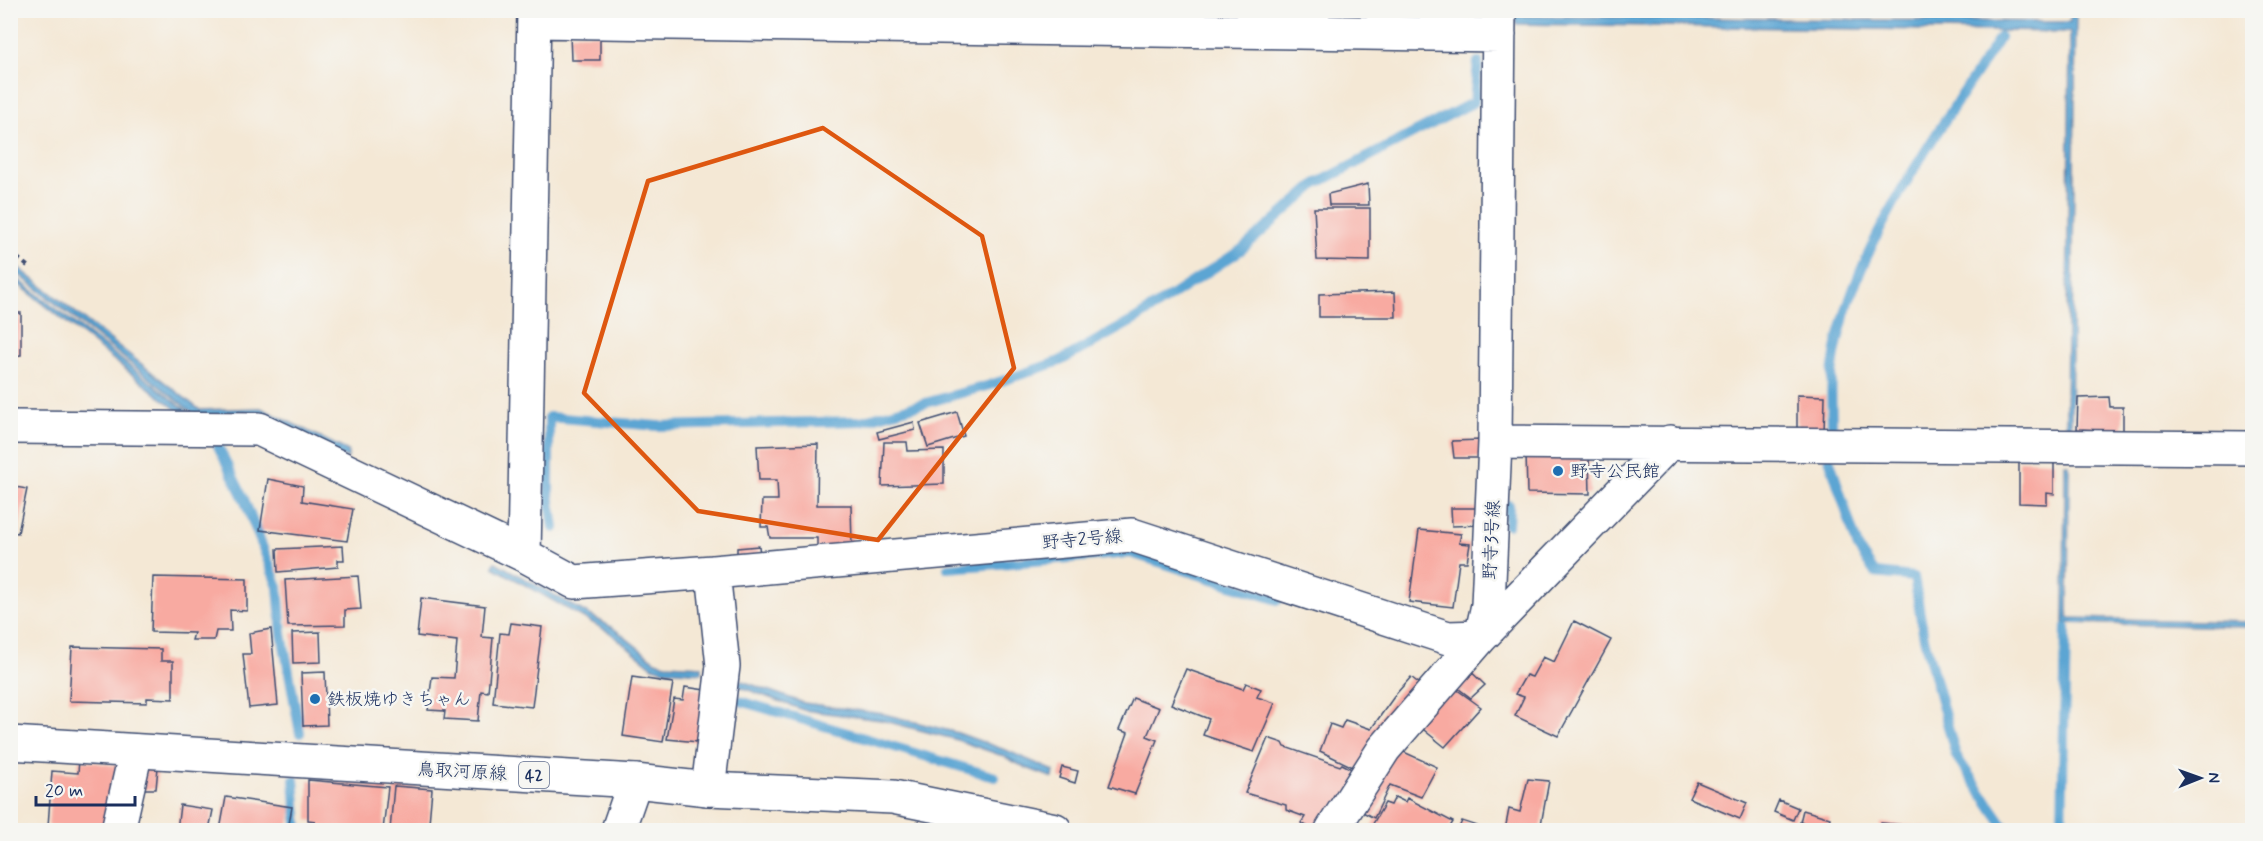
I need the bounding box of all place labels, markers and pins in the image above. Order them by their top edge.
place label: 野寺公民館 [1570,460,1660,484]
marker: 野寺公民館 [1551,464,1565,478]
place label: 鉄板焼ゆきちゃん [327,688,471,712]
marker: 鉄板焼ゆきちゃん [308,692,322,706]

